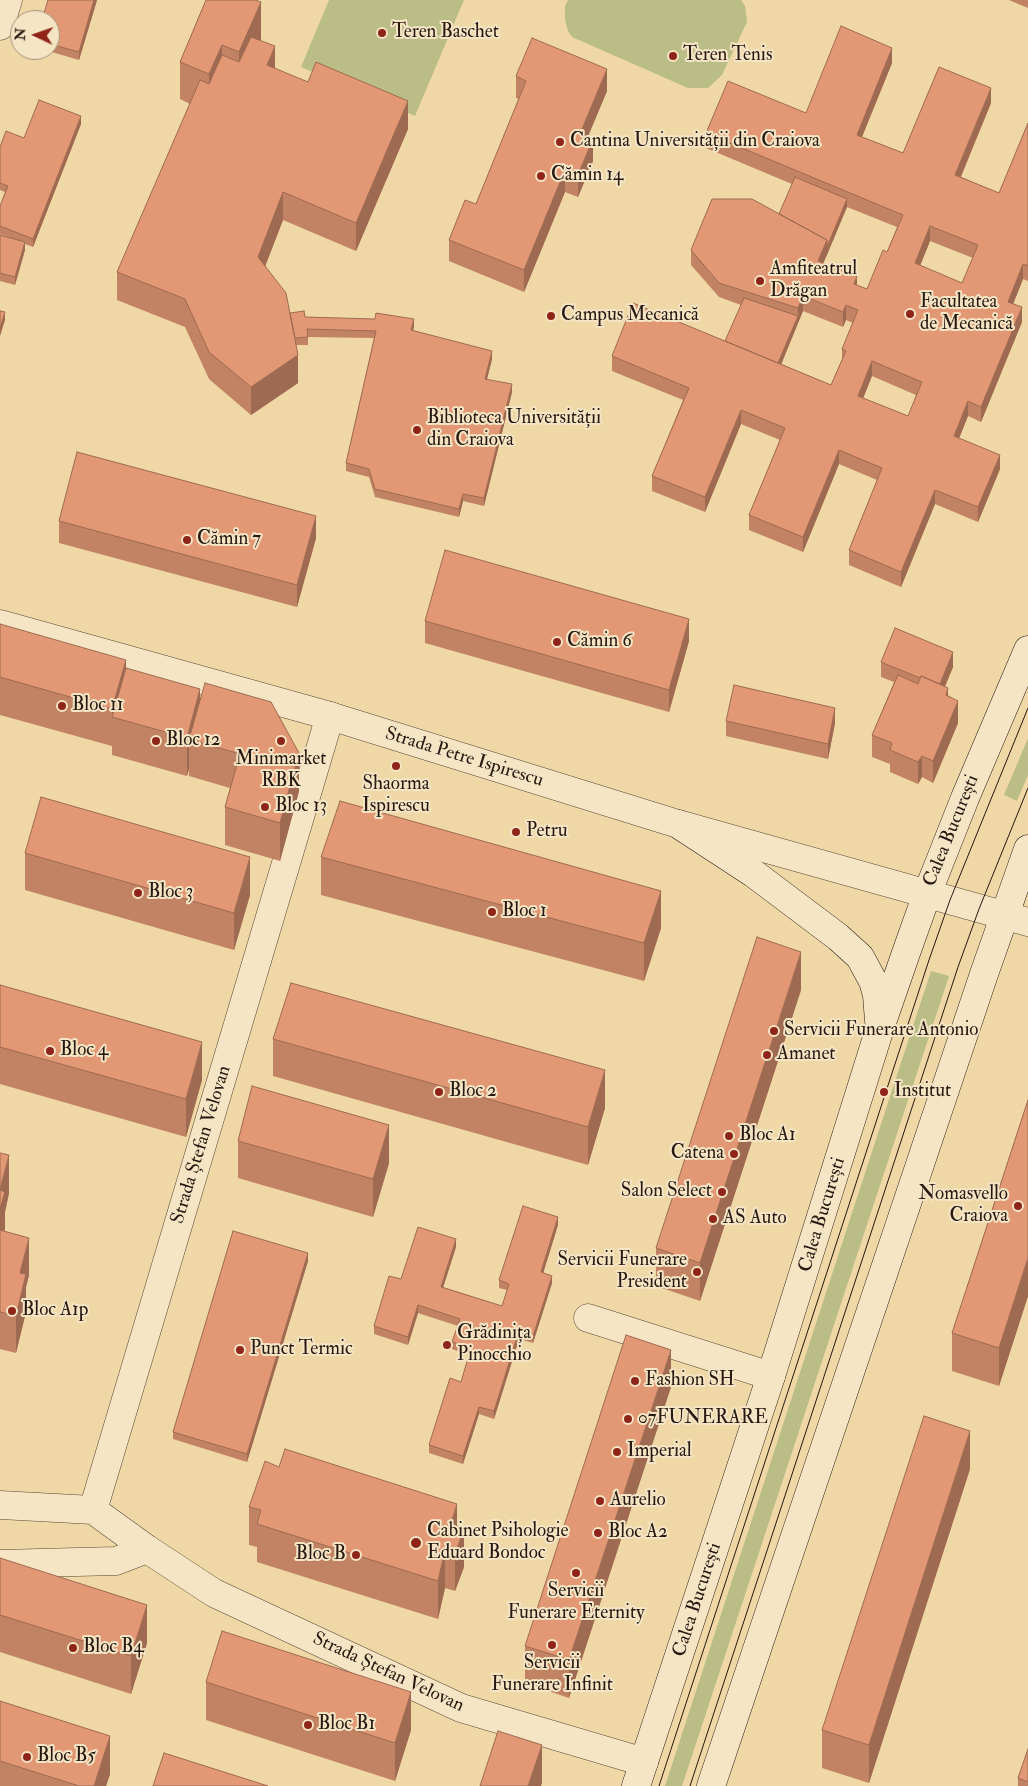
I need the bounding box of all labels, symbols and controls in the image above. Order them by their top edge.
north arrow [10,10,60,60]
place label: Teren Baschet [392,22,499,44]
marker: Teren Baschet [376,27,388,39]
text: N [12,28,29,41]
place label: Teren Tenis [683,45,772,67]
marker: Teren Tenis [667,50,679,62]
place label: Cantina Universității din Craiova [570,131,820,153]
marker: Cantina Universității din Craiova [554,136,566,148]
place label: Cămin 14 [551,165,623,187]
marker: Cămin 14 [535,170,547,182]
place label: Amfiteatrul Drăgan [770,259,857,303]
marker: Amfiteatrul Drăgan [754,275,766,287]
place label: Facultatea de Mecanică [920,292,1013,336]
place label: Campus Mecanică [561,305,699,327]
marker: Facultatea de Mecanică [904,308,916,320]
marker: Campus Mecanică [545,310,557,322]
place label: Biblioteca Universității din Craiova [427,408,601,452]
marker: Biblioteca Universității din Craiova [411,424,423,436]
place label: Cămin 7 [197,529,261,551]
marker: Cămin 7 [181,534,193,546]
place label: Cămin 6 [567,631,632,653]
marker: Cămin 6 [551,636,563,648]
place label: Bloc 11 [72,695,124,717]
marker: Bloc 11 [56,700,68,712]
street label: Strada Petre Ispirescu [382,723,546,793]
place label: Bloc 12 [166,730,220,752]
marker: Bloc 12 [150,735,162,747]
marker: Minimarket RBK [275,735,287,747]
place label: Minimarket RBK [236,749,326,793]
marker: Shaorma Ispirescu [390,760,402,772]
street label: Calea București [919,772,985,890]
place label: Shaorma Ispirescu [362,774,430,818]
place label: Bloc 13 [275,796,327,818]
marker: Bloc 13 [259,801,271,813]
place label: Petru [526,821,568,843]
marker: Petru [510,826,522,838]
place label: Bloc 3 [148,882,193,904]
marker: Bloc 3 [132,887,144,899]
place label: Bloc 1 [502,901,547,923]
marker: Bloc 1 [486,906,498,918]
place label: Servicii Funerare Antonio [784,1020,978,1042]
marker: Servicii Funerare Antonio [768,1025,780,1037]
place label: Bloc 4 [60,1040,108,1062]
place label: Amanet [777,1044,836,1066]
marker: Bloc 4 [44,1045,56,1057]
marker: Amanet [761,1049,773,1061]
street label: Strada Ștefan Velovan [167,1063,237,1227]
place label: Bloc 2 [449,1081,497,1103]
place label: Institut [894,1081,951,1103]
marker: Bloc 2 [433,1086,445,1098]
marker: Institut [878,1086,890,1098]
place label: Bloc A1 [739,1125,796,1147]
marker: Bloc A1 [723,1130,735,1142]
place label: Catena [671,1143,724,1165]
marker: Catena [728,1148,740,1160]
street label: Calea București [795,1155,851,1275]
place label: Salon Select [621,1181,712,1203]
place label: Nomasvello Craiova [918,1184,1008,1228]
marker: Salon Select [716,1186,728,1198]
marker: Nomasvello Craiova [1012,1200,1024,1212]
place label: AS Auto [723,1208,787,1230]
marker: AS Auto [707,1213,719,1225]
place label: Servicii Funerare President [557,1250,687,1294]
marker: Servicii Funerare President [691,1266,703,1278]
place label: Bloc A1p [22,1300,88,1322]
marker: Bloc A1p [6,1305,18,1317]
place label: Grădinița Pinocchio [457,1323,531,1367]
place label: Punct Termic [250,1339,353,1361]
marker: Grădinița Pinocchio [441,1339,453,1351]
marker: Punct Termic [234,1344,246,1356]
place label: Fashion SH [645,1370,735,1392]
marker: Fashion SH [629,1375,641,1387]
place label: 07FUNERARE [638,1408,768,1430]
marker: 07FUNERARE [622,1413,634,1425]
place label: Imperial [627,1441,692,1463]
marker: Imperial [611,1446,623,1458]
place label: Aurelio [610,1490,666,1512]
marker: Aurelio [594,1495,606,1507]
place label: Cabinet Psihologie Eduard Bondoc [427,1521,568,1565]
place label: Bloc A2 [608,1522,668,1544]
marker: Bloc A2 [592,1527,604,1539]
marker: Cabinet Psihologie Eduard Bondoc [409,1536,423,1550]
street label: Calea București [669,1540,727,1660]
place label: Bloc B [296,1544,346,1566]
marker: Bloc B [350,1549,362,1561]
marker: Servicii Funerare Eternity [570,1567,582,1579]
place label: Servicii Funerare Eternity [507,1581,645,1625]
street label: Strada Ștefan Velovan [309,1628,467,1718]
place label: Bloc B4 [83,1637,144,1659]
marker: Servicii Funerare Infinit [546,1639,558,1651]
marker: Bloc B4 [67,1642,79,1654]
place label: Servicii Funerare Infinit [491,1653,613,1697]
place label: Bloc B1 [318,1714,375,1736]
marker: Bloc B1 [302,1719,314,1731]
place label: Bloc B5 [37,1746,96,1768]
marker: Bloc B5 [21,1751,33,1763]

